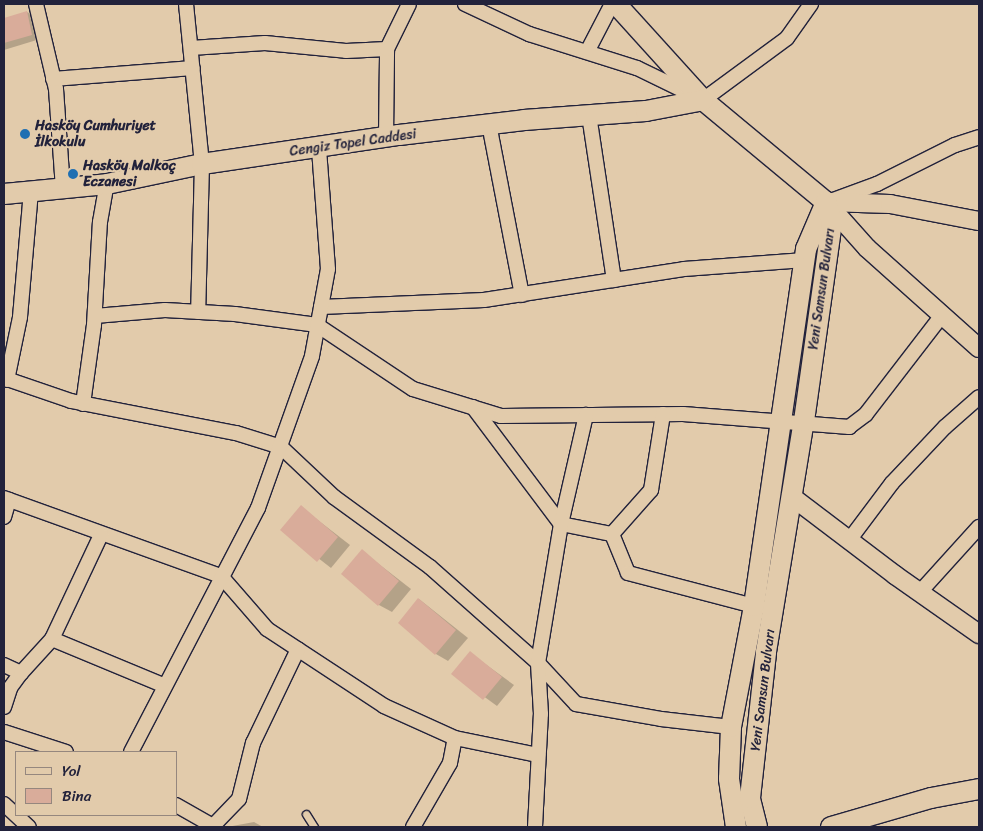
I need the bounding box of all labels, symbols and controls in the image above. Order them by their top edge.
place label: Hasköy Cumhuriyet İlkokulu [35,118,156,150]
street label: Cengiz Topel Caddesi [289,126,417,160]
marker: Hasköy Cumhuriyet İlkokulu [19,128,31,140]
place label: Hasköy Malkoç Eczanesi [83,158,176,190]
marker: Hasköy Malkoç Eczanesi [67,168,79,180]
street label: Yeni Samsun Bulvarı [805,227,839,351]
street label: Yeni Samsun Bulvarı [747,628,779,752]
legend [15,751,178,816]
text: Yol [62,758,81,784]
text: Bina [62,783,91,809]

